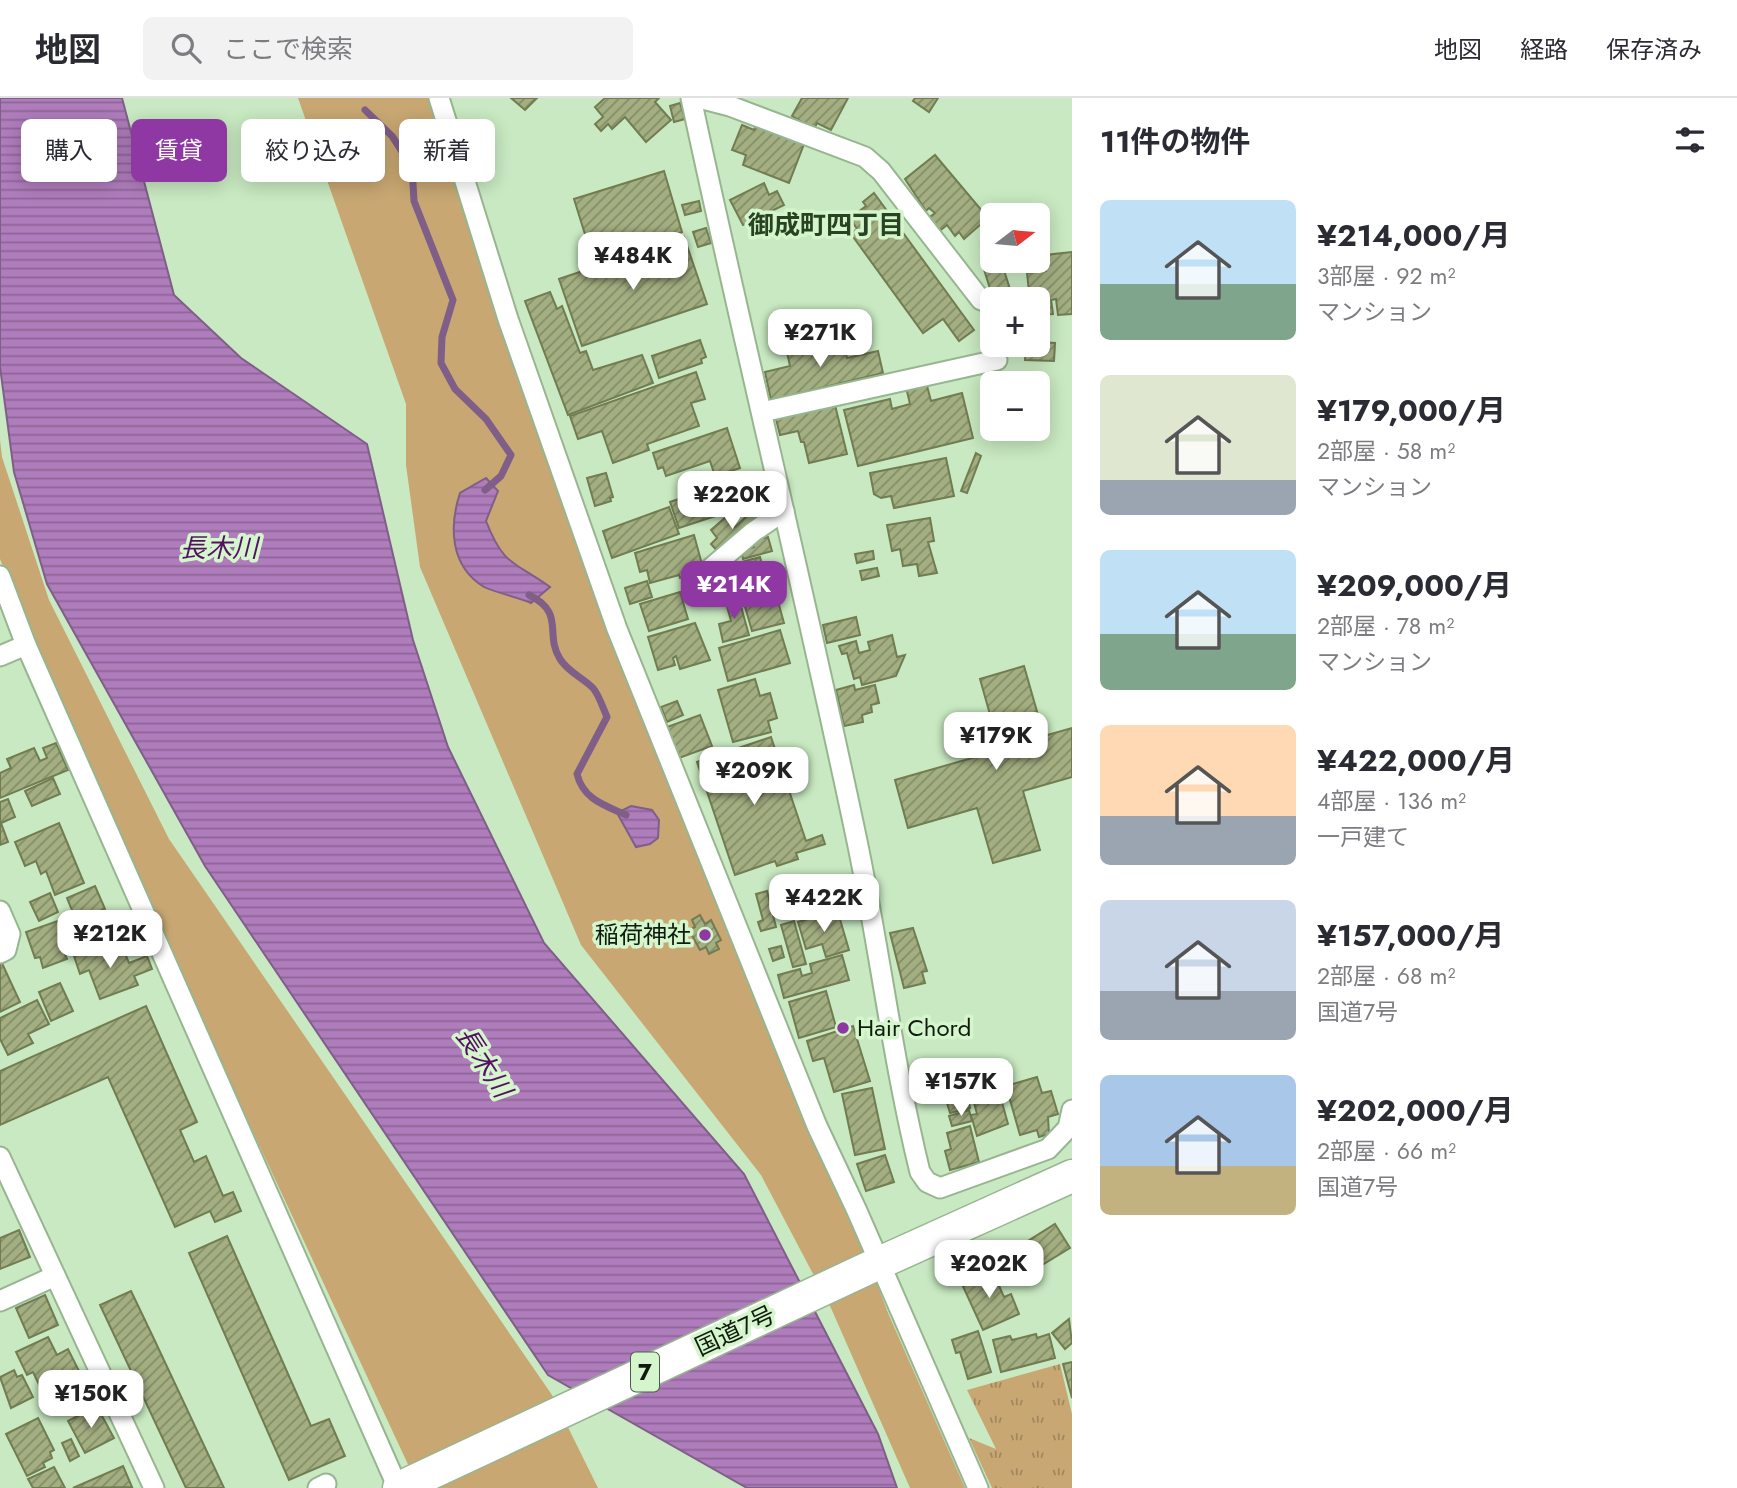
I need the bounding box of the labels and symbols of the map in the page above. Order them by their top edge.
north arrow [980,203,1050,273]
district label: 御成町四丁目 [748,206,904,244]
pin: ¥484K [584,232,682,292]
pin: ¥271K [771,310,869,369]
pin: ¥220K [683,472,781,531]
water label: 長木川 [180,529,261,567]
pin: ¥214K [685,561,783,621]
pin: ¥179K [947,712,1045,772]
pin: ¥209K [705,748,803,807]
pin: ¥422K [775,874,873,934]
pin: ¥212K [61,910,159,970]
place label: 稲荷神社 [595,917,691,952]
marker: 稲荷神社 [697,927,713,943]
place label: Hair Chord [857,1010,971,1045]
water label: 長木川 [447,1019,523,1108]
marker: Hair Chord [835,1020,851,1036]
pin: ¥157K [912,1058,1010,1118]
pin: ¥202K [940,1240,1038,1300]
street label: 国道7号 [689,1297,781,1364]
road number: 7 [631,1352,659,1392]
pin: ¥150K [42,1370,140,1430]

